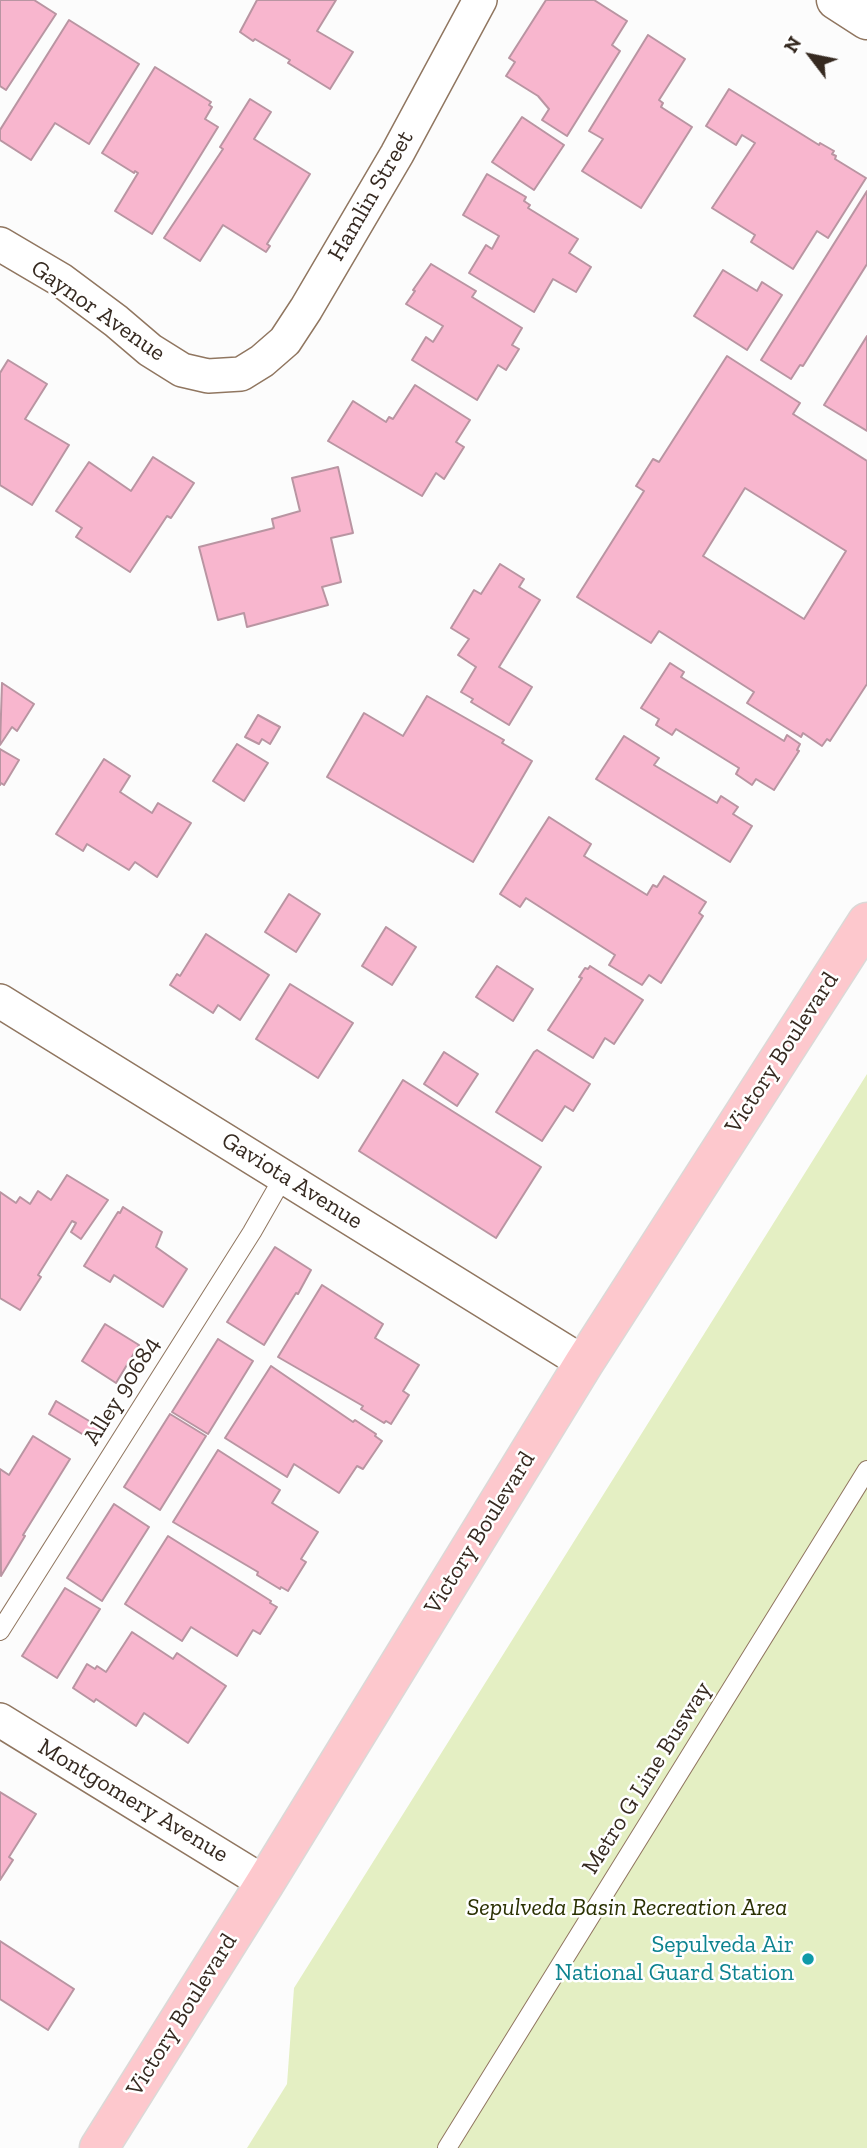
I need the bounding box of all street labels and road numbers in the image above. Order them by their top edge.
street label: Hamlin Street [322,126,420,266]
street label: Gaynor Avenue [25,254,171,368]
street label: Victory Boulevard [719,967,845,1139]
street label: Gaviota Avenue [216,1126,368,1236]
street label: Alley 90684 [77,1332,167,1450]
street label: Victory Boulevard [418,1446,542,1620]
street label: Metro G Line Busway [576,1677,718,1879]
street label: Montgomery Avenue [33,1733,233,1869]
street label: Victory Boulevard [120,1928,244,2102]

